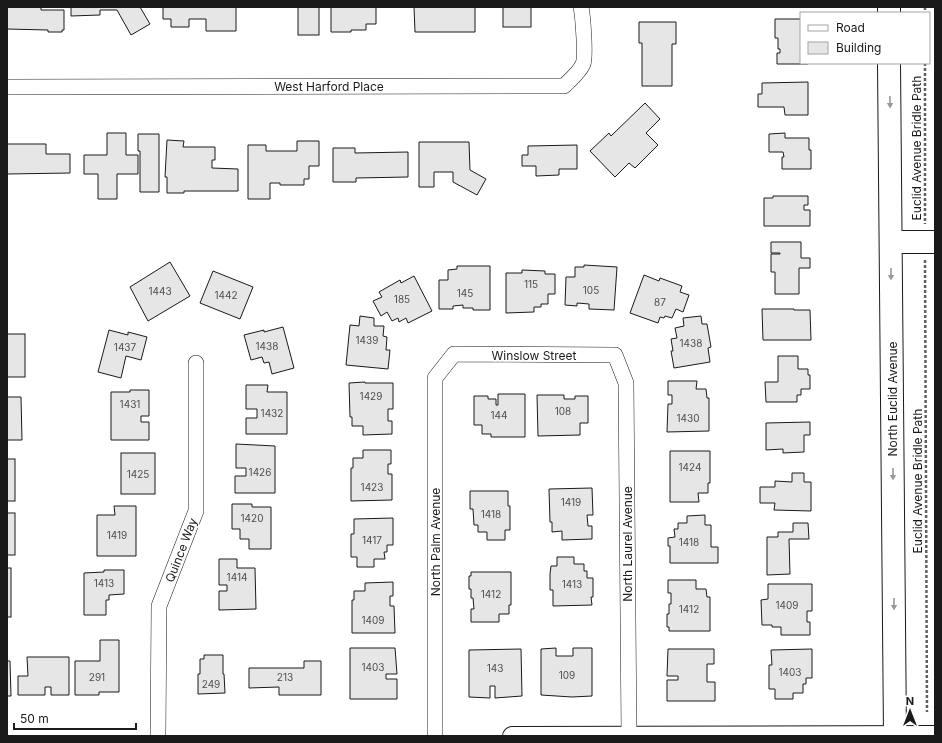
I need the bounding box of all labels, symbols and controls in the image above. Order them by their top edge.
legend [800,12,930,64]
text: Road [836,20,865,35]
text: Building [836,40,881,55]
street label: Euclid Avenue Bridle Path [909,76,924,220]
street label: West Harford Place [274,79,384,94]
one-way arrow [887,96,893,109]
one-way arrow [888,268,894,281]
house number: 115 [524,278,538,290]
house number: 105 [583,284,599,296]
house number: 1443 [148,285,172,297]
house number: 145 [457,287,473,299]
house number: 1442 [214,289,238,301]
house number: 185 [394,293,410,305]
house number: 87 [654,296,666,308]
house number: 1439 [356,334,378,346]
house number: 1438 [680,337,702,349]
house number: 1438 [256,340,278,352]
house number: 1437 [114,341,137,353]
street label: North Euclid Avenue [885,341,900,457]
street label: Winslow Street [491,348,577,363]
house number: 1429 [360,390,382,402]
house number: 1431 [120,398,140,410]
house number: 108 [555,405,571,417]
house number: 1432 [261,407,283,419]
house number: 144 [491,409,508,421]
street label: Euclid Avenue Bridle Path [910,409,925,553]
house number: 1430 [676,412,700,424]
house number: 1424 [679,461,701,473]
house number: 1426 [249,466,271,478]
house number: 1425 [127,468,149,480]
one-way arrow [890,468,896,481]
house number: 1423 [361,481,383,493]
street label: North Laurel Avenue [620,486,635,602]
street label: North Palm Avenue [428,488,443,596]
house number: 1419 [561,496,581,508]
house number: 1418 [481,508,501,520]
house number: 1420 [241,512,263,524]
street label: Quince Way [162,515,200,584]
house number: 1419 [107,529,127,541]
house number: 1417 [362,534,382,546]
house number: 1418 [679,536,699,548]
house number: 1414 [227,571,247,583]
house number: 1413 [94,577,114,589]
house number: 1413 [562,578,582,590]
house number: 1412 [481,588,501,600]
one-way arrow [891,598,897,611]
house number: 1409 [775,599,799,611]
house number: 1412 [679,603,699,615]
house number: 1409 [361,614,385,626]
house number: 1403 [361,661,385,673]
house number: 143 [487,662,503,674]
house number: 1403 [778,666,802,678]
house number: 109 [559,669,575,681]
house number: 291 [89,671,105,683]
house number: 213 [277,671,293,683]
house number: 249 [202,678,220,690]
north arrow [890,691,930,731]
text: N [906,694,914,708]
scale bar [14,705,136,731]
text: 50 m [20,711,49,726]

